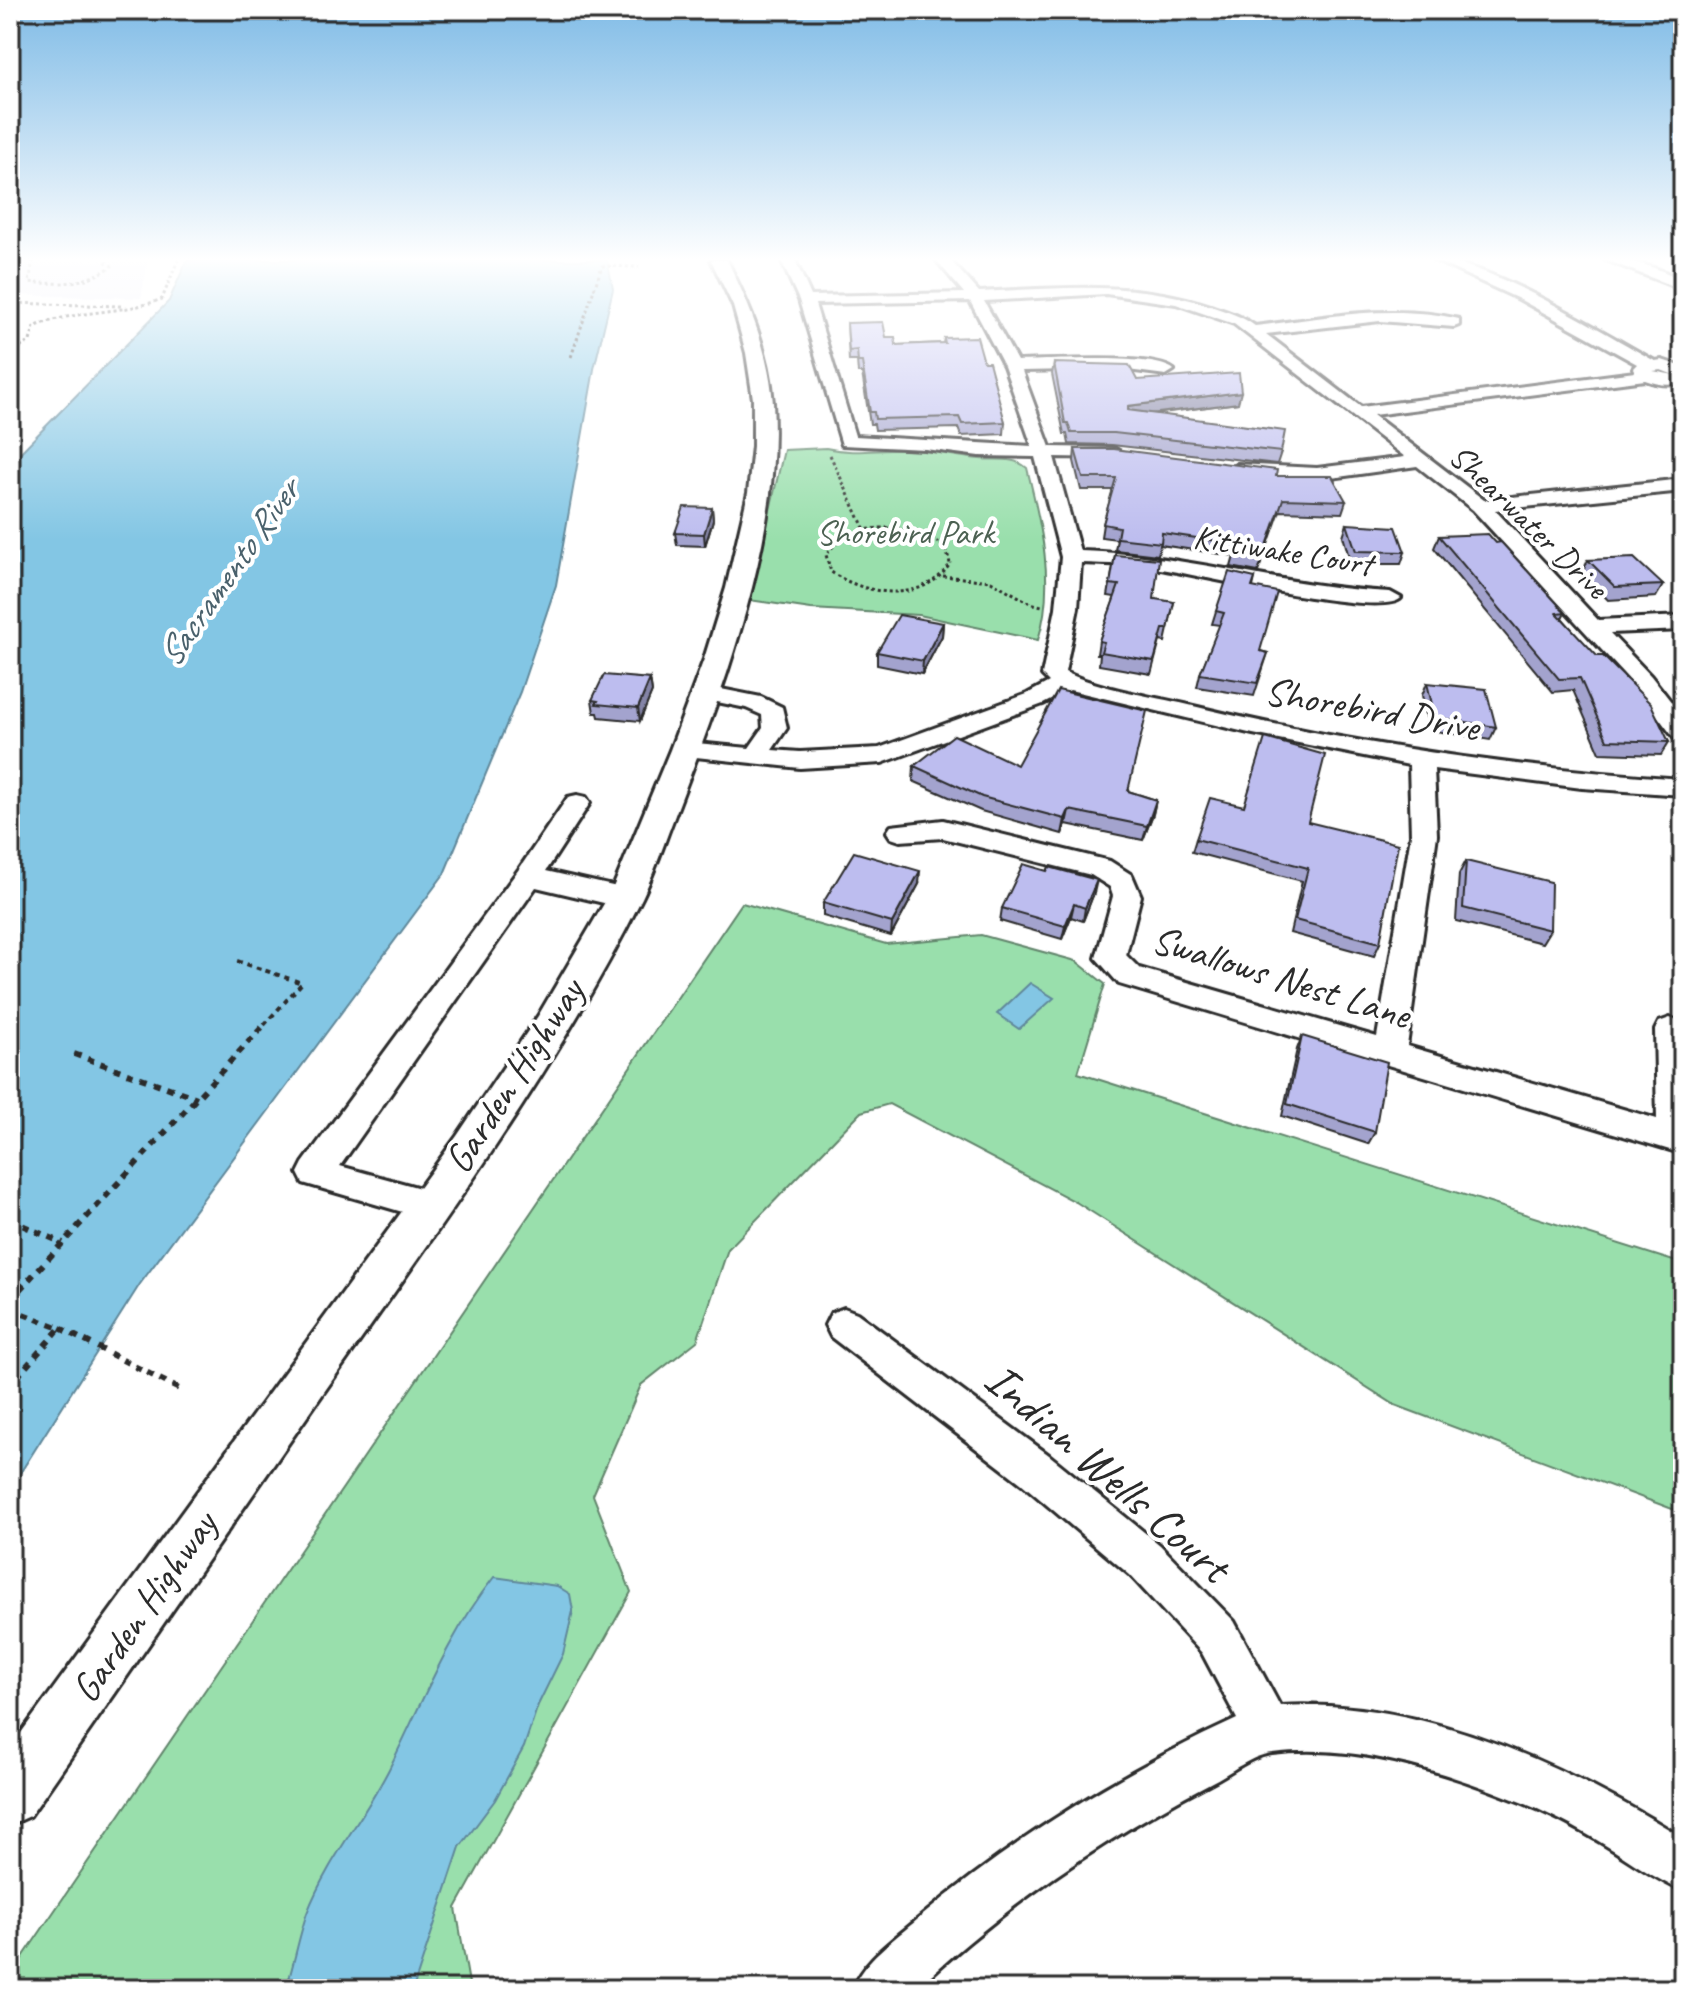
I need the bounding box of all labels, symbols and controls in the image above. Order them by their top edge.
street label: Shearwater Drive [1440,434,1619,609]
water label: Sacramento River [147,466,313,675]
park label: Shorebird Park [816,511,996,554]
street label: Kittiwake Court [1191,515,1380,586]
street label: Shorebird Drive [1261,666,1486,753]
street label: Swallows Nest Lane [1146,914,1419,1041]
street label: Garden Highway [433,967,597,1182]
street label: Indian Wells Court [973,1349,1246,1598]
street label: Garden Highway [60,1499,230,1712]

